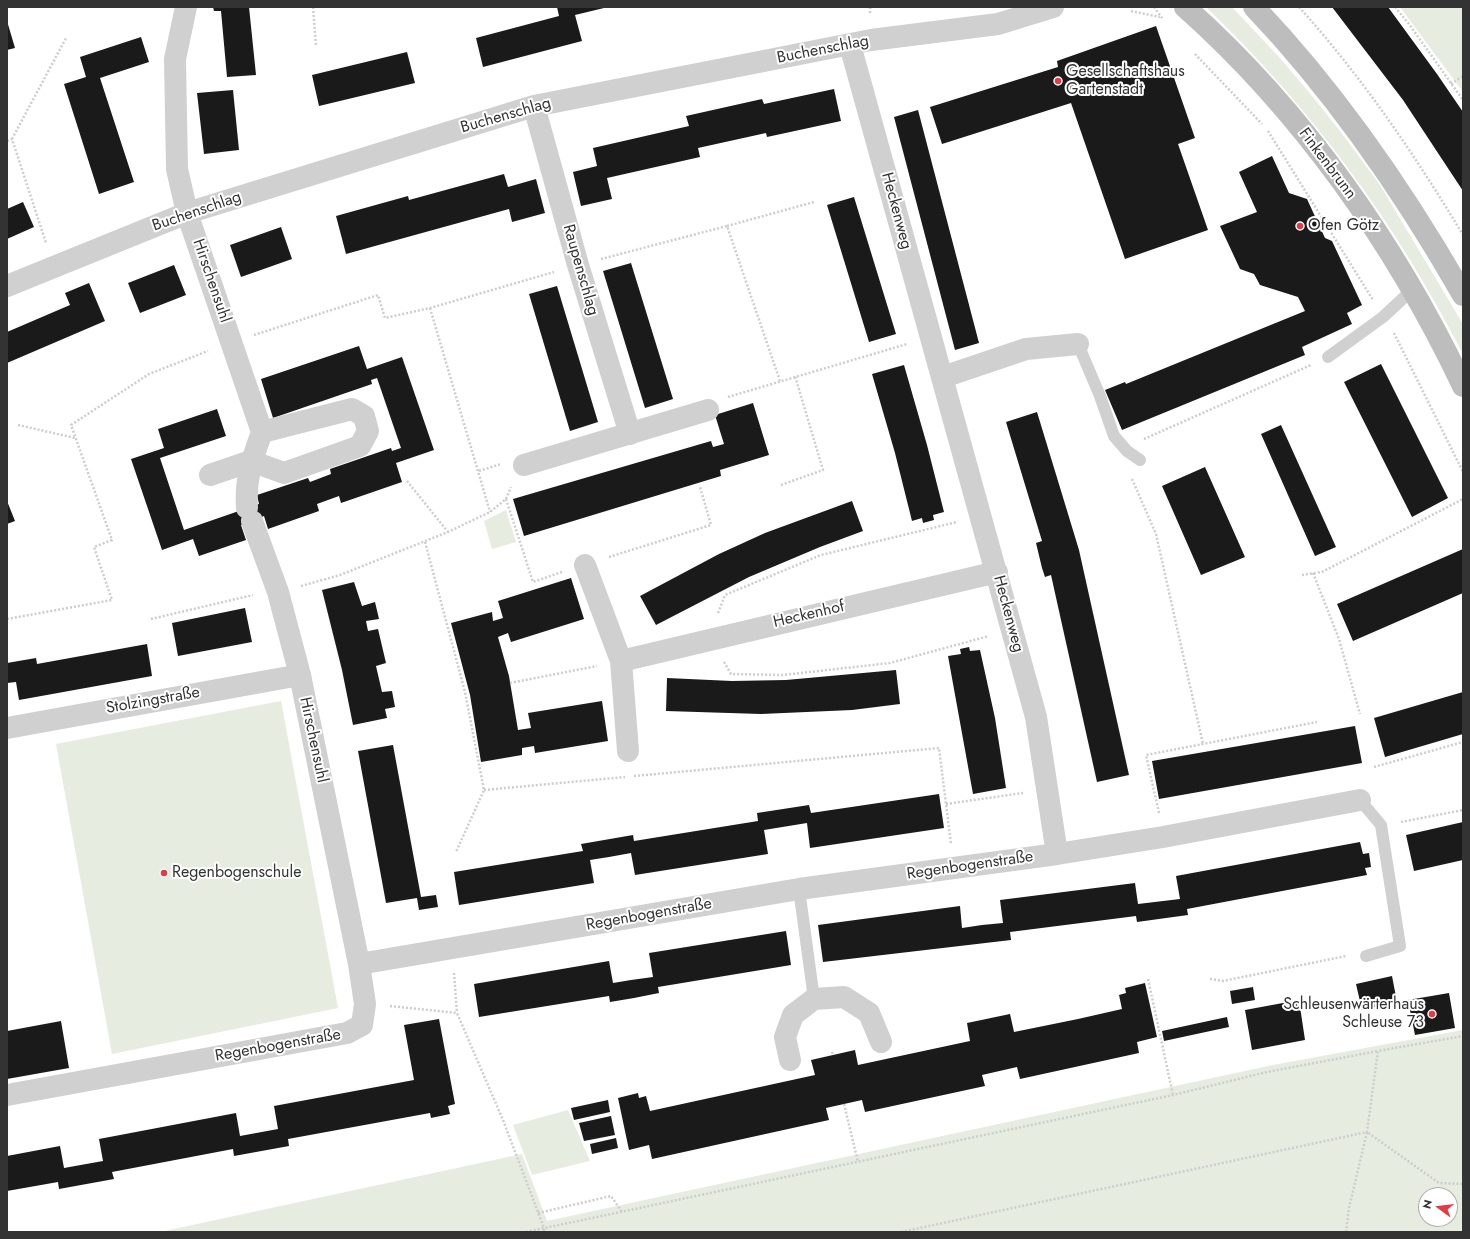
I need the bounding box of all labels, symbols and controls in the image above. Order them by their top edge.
street label: Buchenschlag [776,32,870,68]
place label: Gesellschaftshaus Gartenstadt [1066,62,1185,100]
marker: Gesellschaftshaus Gartenstadt [1053,76,1063,86]
street label: Buchenschlag [459,94,553,138]
street label: Finkenbrunn [1294,125,1360,203]
street label: Heckenweg [877,171,915,251]
street label: Buchenschlag [150,188,244,236]
place label: Ofen Götz [1308,216,1379,236]
marker: Ofen Götz [1295,221,1305,231]
street label: Raupenschlag [558,222,602,318]
street label: Hirschensuhl [188,237,234,325]
street label: Heckenweg [989,574,1027,654]
street label: Heckenhof [772,597,846,633]
street label: Stolzingstraße [105,683,201,719]
street label: Hirschensuhl [295,695,331,785]
street label: Regenbogenstraße [906,848,1034,884]
place label: Regenbogenschule [172,863,301,883]
marker: Regenbogenschule [159,868,169,878]
street label: Regenbogenstraße [585,894,713,936]
place label: Schleusenwärterhaus Schleuse 73 [1283,995,1424,1033]
marker: Schleusenwärterhaus Schleuse 73 [1427,1009,1437,1019]
street label: Regenbogenstraße [214,1025,342,1067]
north arrow [1418,1187,1458,1227]
text: N [1419,1198,1436,1210]

